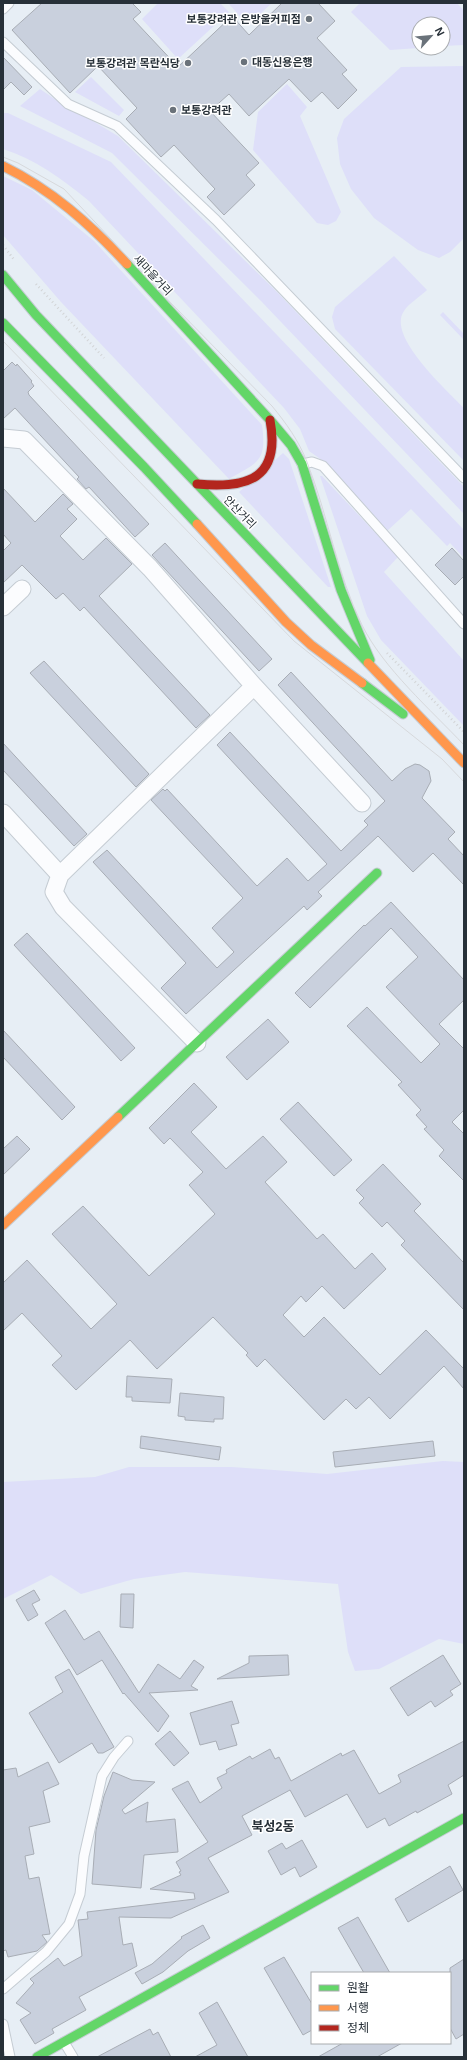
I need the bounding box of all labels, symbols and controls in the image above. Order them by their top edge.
place label: 보통강려관 은방울커피점 [187,13,301,25]
marker: 보통강려관 은방울커피점 [304,14,314,24]
north arrow [411,16,451,56]
text: N [433,25,447,38]
place label: 대동신용은행 [252,56,313,68]
place label: 보통강려관 목란식당 [86,57,180,69]
marker: 대동신용은행 [239,57,249,67]
marker: 보통강려관 목란식당 [183,58,193,68]
place label: 보통강려관 [181,104,232,116]
marker: 보통강려관 [168,105,178,115]
street label: 새마을거리 [131,252,175,298]
street label: 안산거리 [222,493,258,531]
district label: 북성2동 [251,1819,295,1834]
legend [311,1972,451,2044]
text: 원활 [347,1981,369,1995]
text: 서행 [347,2001,369,2015]
text: 정체 [347,2021,369,2035]

